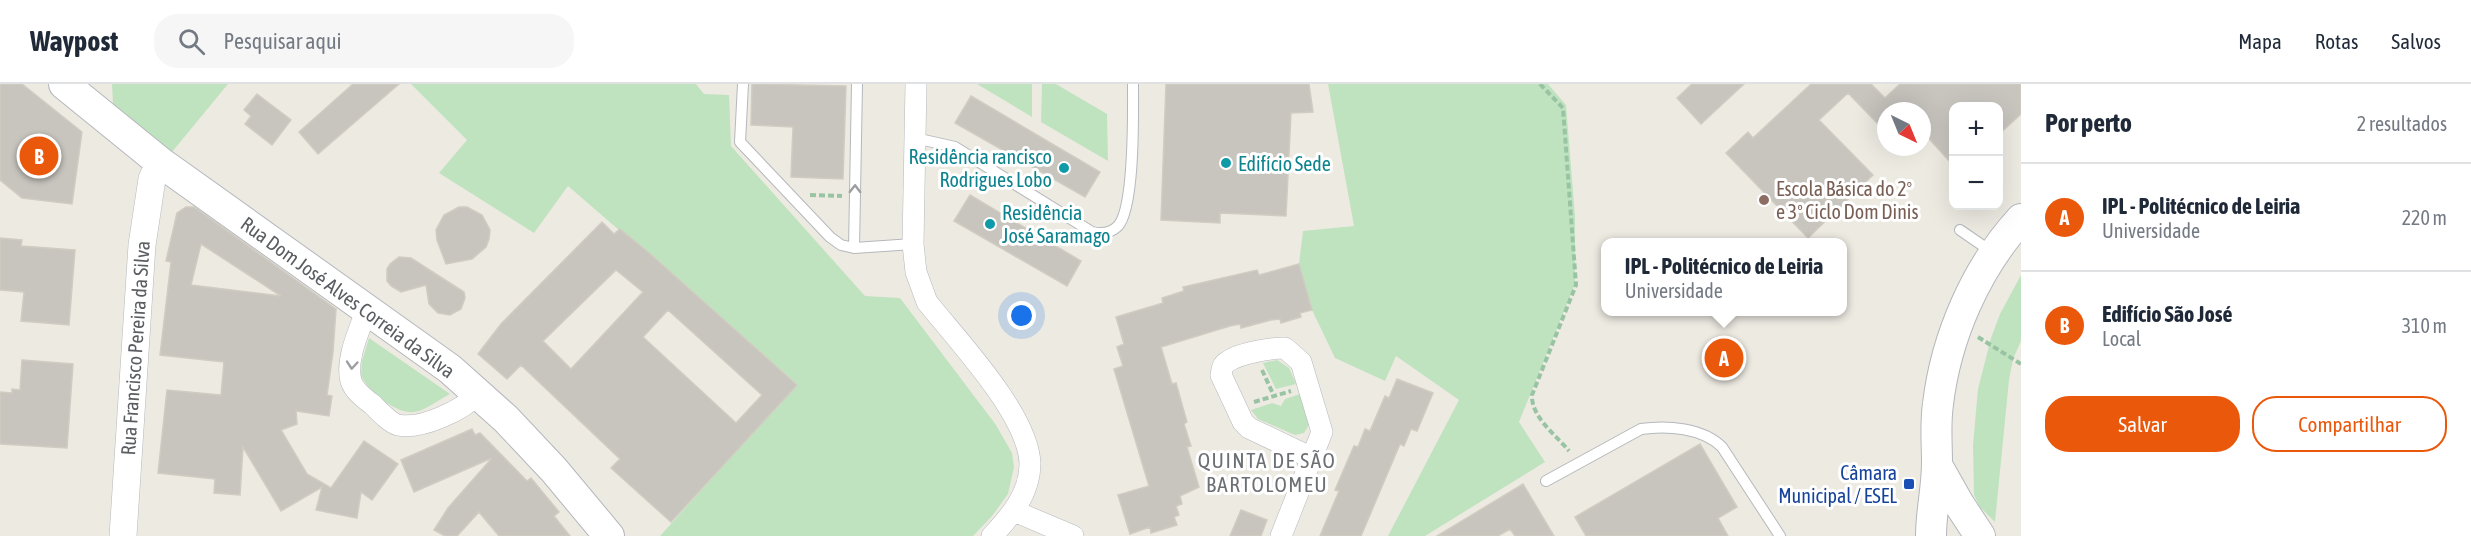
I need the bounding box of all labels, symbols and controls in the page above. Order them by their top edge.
search box [154,14,574,68]
text: Waypost [30,25,118,57]
icon: search [175,25,208,58]
text: Pesquisar aqui [223,28,342,54]
text: Mapa [2238,29,2282,53]
text: Rotas [2315,29,2358,53]
text: Salvos [2391,29,2441,53]
north arrow [1877,102,1931,156]
map controls [1949,102,2003,210]
button: + [1949,102,2003,156]
text: Por perto [2045,108,2132,138]
text: 2 resultados [2357,112,2447,135]
pin: B [20,134,58,178]
place label: Residência rancisco Rodrigues Lobo [909,145,1052,191]
place label: Edifício Sede [1238,152,1331,175]
marker: Edifício Sede [1219,156,1233,170]
button: − [1949,156,2003,210]
marker: Residência rancisco Rodrigues Lobo [1057,161,1071,175]
place label: Escola Básica do 2º e 3º Ciclo Dom Dinis [1776,177,1919,223]
one-way arrow [849,185,861,194]
marker: Escola Básica do 2º e 3º Ciclo Dom Dinis [1757,193,1771,207]
text: IPL - Politécnico de Leiria [2102,193,2300,219]
place label: Residência José Saramago [1002,201,1110,247]
text: A [2060,206,2069,229]
text: 220 m [2402,206,2447,229]
street label: Rua Dom José Alves Correia da Silva [237,212,459,382]
marker: Residência José Saramago [983,217,997,231]
text: Universidade [2102,219,2200,242]
popup [1601,238,1847,316]
street label: Rua Francisco Pereira da Silva [116,240,154,456]
text: IPL - Politécnico de Leiria [1625,253,1823,279]
text: Universidade [1625,279,1723,302]
your location [1007,301,1036,330]
text: Edifício São José [2102,301,2233,327]
text: B [2060,314,2069,337]
text: 310 m [2402,314,2447,337]
text: Local [2102,327,2141,350]
pin: A [1704,336,1744,380]
one-way arrow [346,360,359,370]
button: Salvar [2045,396,2240,452]
button: Compartilhar [2252,396,2447,452]
district label: QUINTA DE SÃO BARTOLOMEU [1198,448,1336,496]
place label: Câmara Municipal / ESEL [1778,461,1897,507]
marker: Câmara Municipal / ESEL [1902,477,1916,491]

